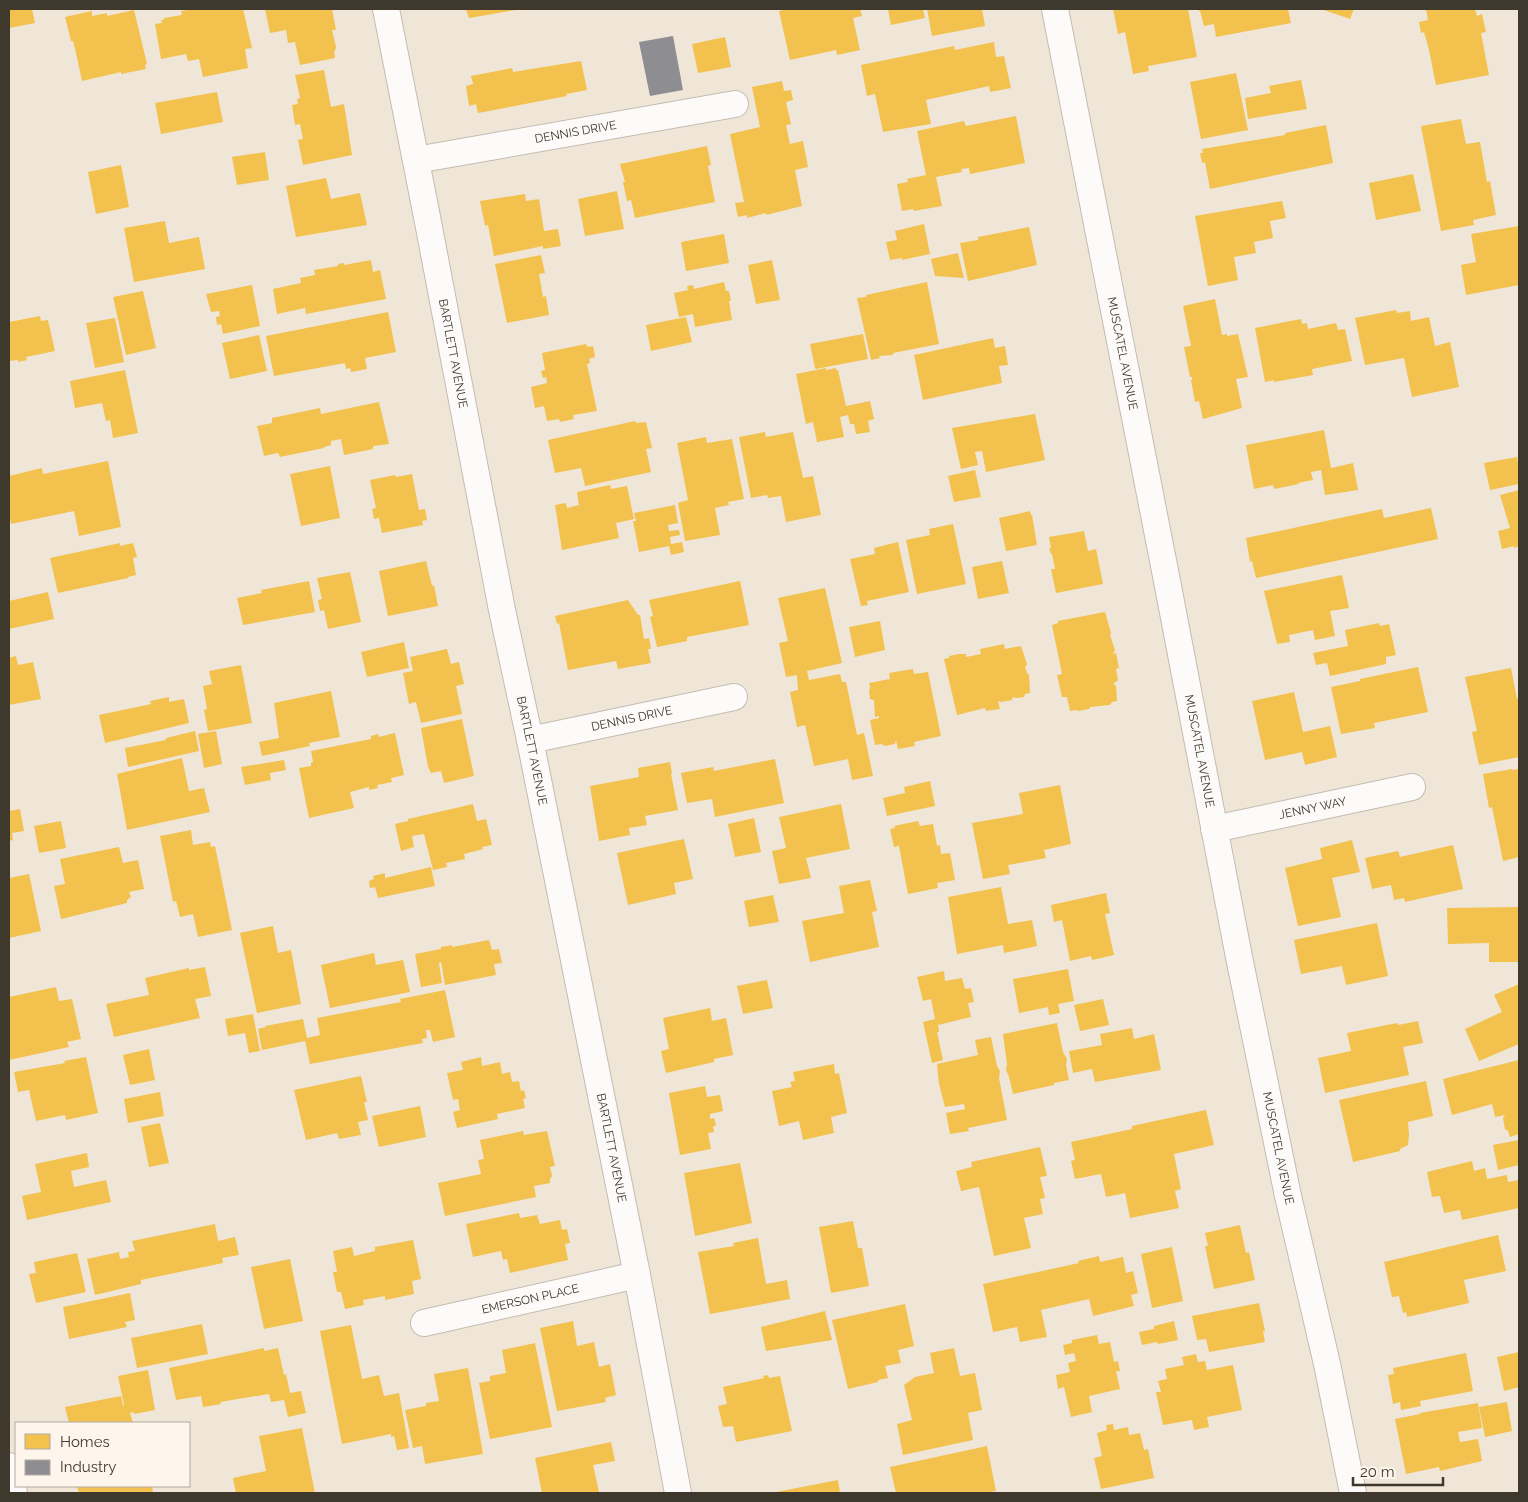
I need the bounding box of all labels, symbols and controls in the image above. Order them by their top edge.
street label: DENNIS DRIVE [534,118,617,146]
street label: MUSCATEL AVENUE [1105,296,1140,411]
street label: BARTLETT AVENUE [436,298,470,409]
street label: MUSCATEL AVENUE [1182,693,1217,809]
street label: BARTLETT AVENUE [514,695,550,806]
street label: DENNIS DRIVE [590,703,674,734]
street label: JENNY WAY [1278,794,1348,822]
street label: MUSCATEL AVENUE [1260,1091,1297,1206]
street label: BARTLETT AVENUE [594,1092,629,1204]
street label: EMERSON PLACE [480,1281,580,1317]
legend [15,1422,190,1487]
text: Homes [60,1433,110,1451]
scale bar [1353,1454,1443,1486]
text: Industry [60,1458,116,1476]
text: 20 m [1360,1463,1395,1481]

